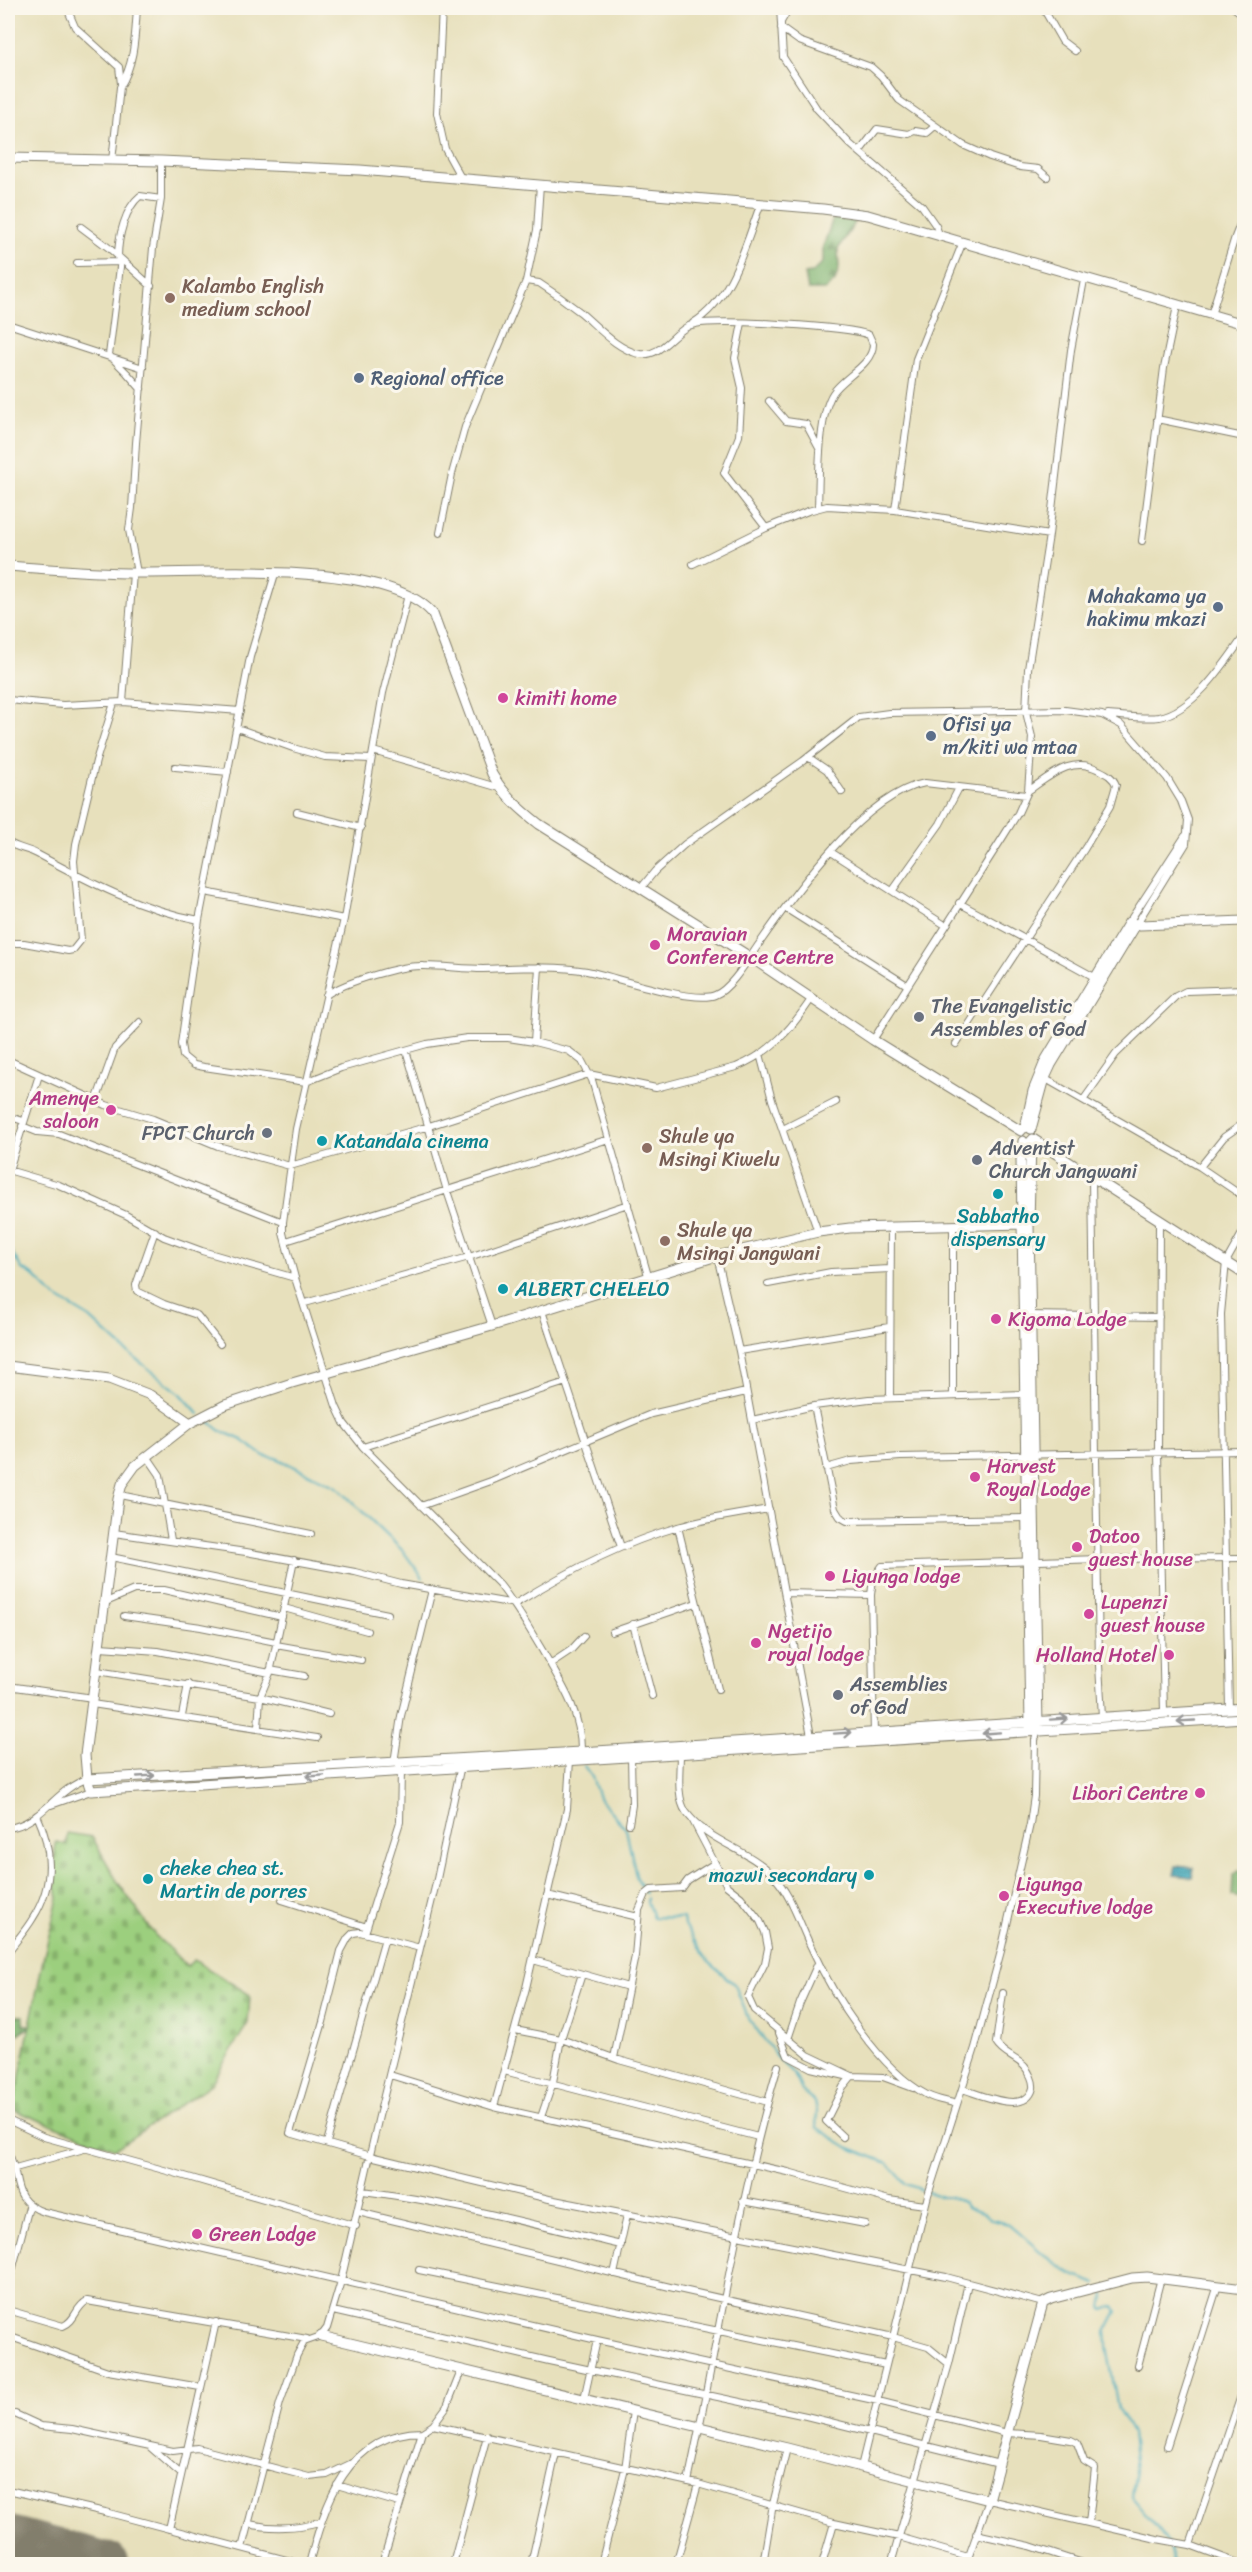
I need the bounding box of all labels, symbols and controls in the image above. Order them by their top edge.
place label: Kalambo English medium school [182,269,324,327]
marker: Kalambo English medium school [163,291,177,305]
place label: Regional office [371,361,504,396]
marker: Regional office [352,371,366,385]
place label: Mahakama ya hakimu mkazi [1086,579,1207,637]
marker: Mahakama ya hakimu mkazi [1211,600,1225,614]
place label: kimiti home [515,681,617,716]
marker: kimiti home [496,691,510,705]
place label: Ofisi ya m/kiti wa mtaa [943,707,1078,765]
marker: Ofisi ya m/kiti wa mtaa [924,729,938,743]
place label: Moravian Conference Centre [667,917,834,975]
marker: Moravian Conference Centre [648,938,662,952]
place label: The Evangelistic Assembles of God [930,989,1087,1047]
marker: The Evangelistic Assembles of God [912,1010,926,1024]
place label: Amenye saloon [28,1081,99,1139]
marker: Amenye saloon [104,1103,118,1117]
place label: FPCT Church [142,1116,255,1151]
place label: Shule ya Msingi Kiwelu [659,1119,780,1177]
place label: Katandala cinema [334,1124,489,1159]
marker: FPCT Church [260,1126,274,1140]
place label: Adventist Church Jangwani [988,1131,1138,1189]
marker: Katandala cinema [315,1134,329,1148]
marker: Shule ya Msingi Kiwelu [640,1141,654,1155]
marker: Adventist Church Jangwani [970,1153,984,1167]
marker: Sabbatho dispensary [991,1187,1005,1201]
place label: Sabbatho dispensary [951,1199,1046,1257]
place label: Shule ya Msingi Jangwani [677,1213,822,1271]
marker: Shule ya Msingi Jangwani [658,1234,672,1248]
place label: ALBERT CHELELO [514,1272,670,1307]
marker: ALBERT CHELELO [496,1282,510,1296]
place label: Kigoma Lodge [1008,1302,1127,1337]
marker: Kigoma Lodge [989,1312,1003,1326]
place label: Harvest Royal Lodge [987,1449,1091,1507]
marker: Harvest Royal Lodge [968,1470,982,1484]
place label: Datoo guest house [1087,1519,1193,1577]
marker: Datoo guest house [1070,1540,1084,1554]
place label: Ligunga lodge [842,1559,960,1594]
marker: Ligunga lodge [823,1569,837,1583]
place label: Lupenzi guest house [1099,1585,1205,1643]
marker: Lupenzi guest house [1082,1607,1096,1621]
place label: Ngetijo royal lodge [768,1614,864,1672]
marker: Ngetijo royal lodge [749,1636,763,1650]
place label: Holland Hotel [1036,1638,1157,1673]
marker: Holland Hotel [1162,1648,1176,1662]
place label: Assemblies of God [849,1667,948,1725]
marker: Assemblies of God [831,1688,845,1702]
one-way arrow [1048,1714,1068,1725]
one-way arrow [1177,1715,1197,1726]
one-way arrow [833,1728,853,1739]
one-way arrow [982,1728,1002,1739]
one-way arrow [135,1771,155,1782]
one-way arrow [305,1771,325,1782]
place label: Libori Centre [1072,1776,1188,1811]
marker: Libori Centre [1193,1786,1207,1800]
place label: cheke chea st. Martin de porres [160,1851,308,1909]
place label: mazwi secondary [709,1858,858,1893]
place label: Ligunga Executive lodge [1016,1867,1153,1925]
marker: mazwi secondary [862,1868,876,1882]
marker: cheke chea st. Martin de porres [141,1872,155,1886]
marker: Ligunga Executive lodge [997,1889,1011,1903]
place label: Green Lodge [209,2217,316,2252]
marker: Green Lodge [190,2227,204,2241]

